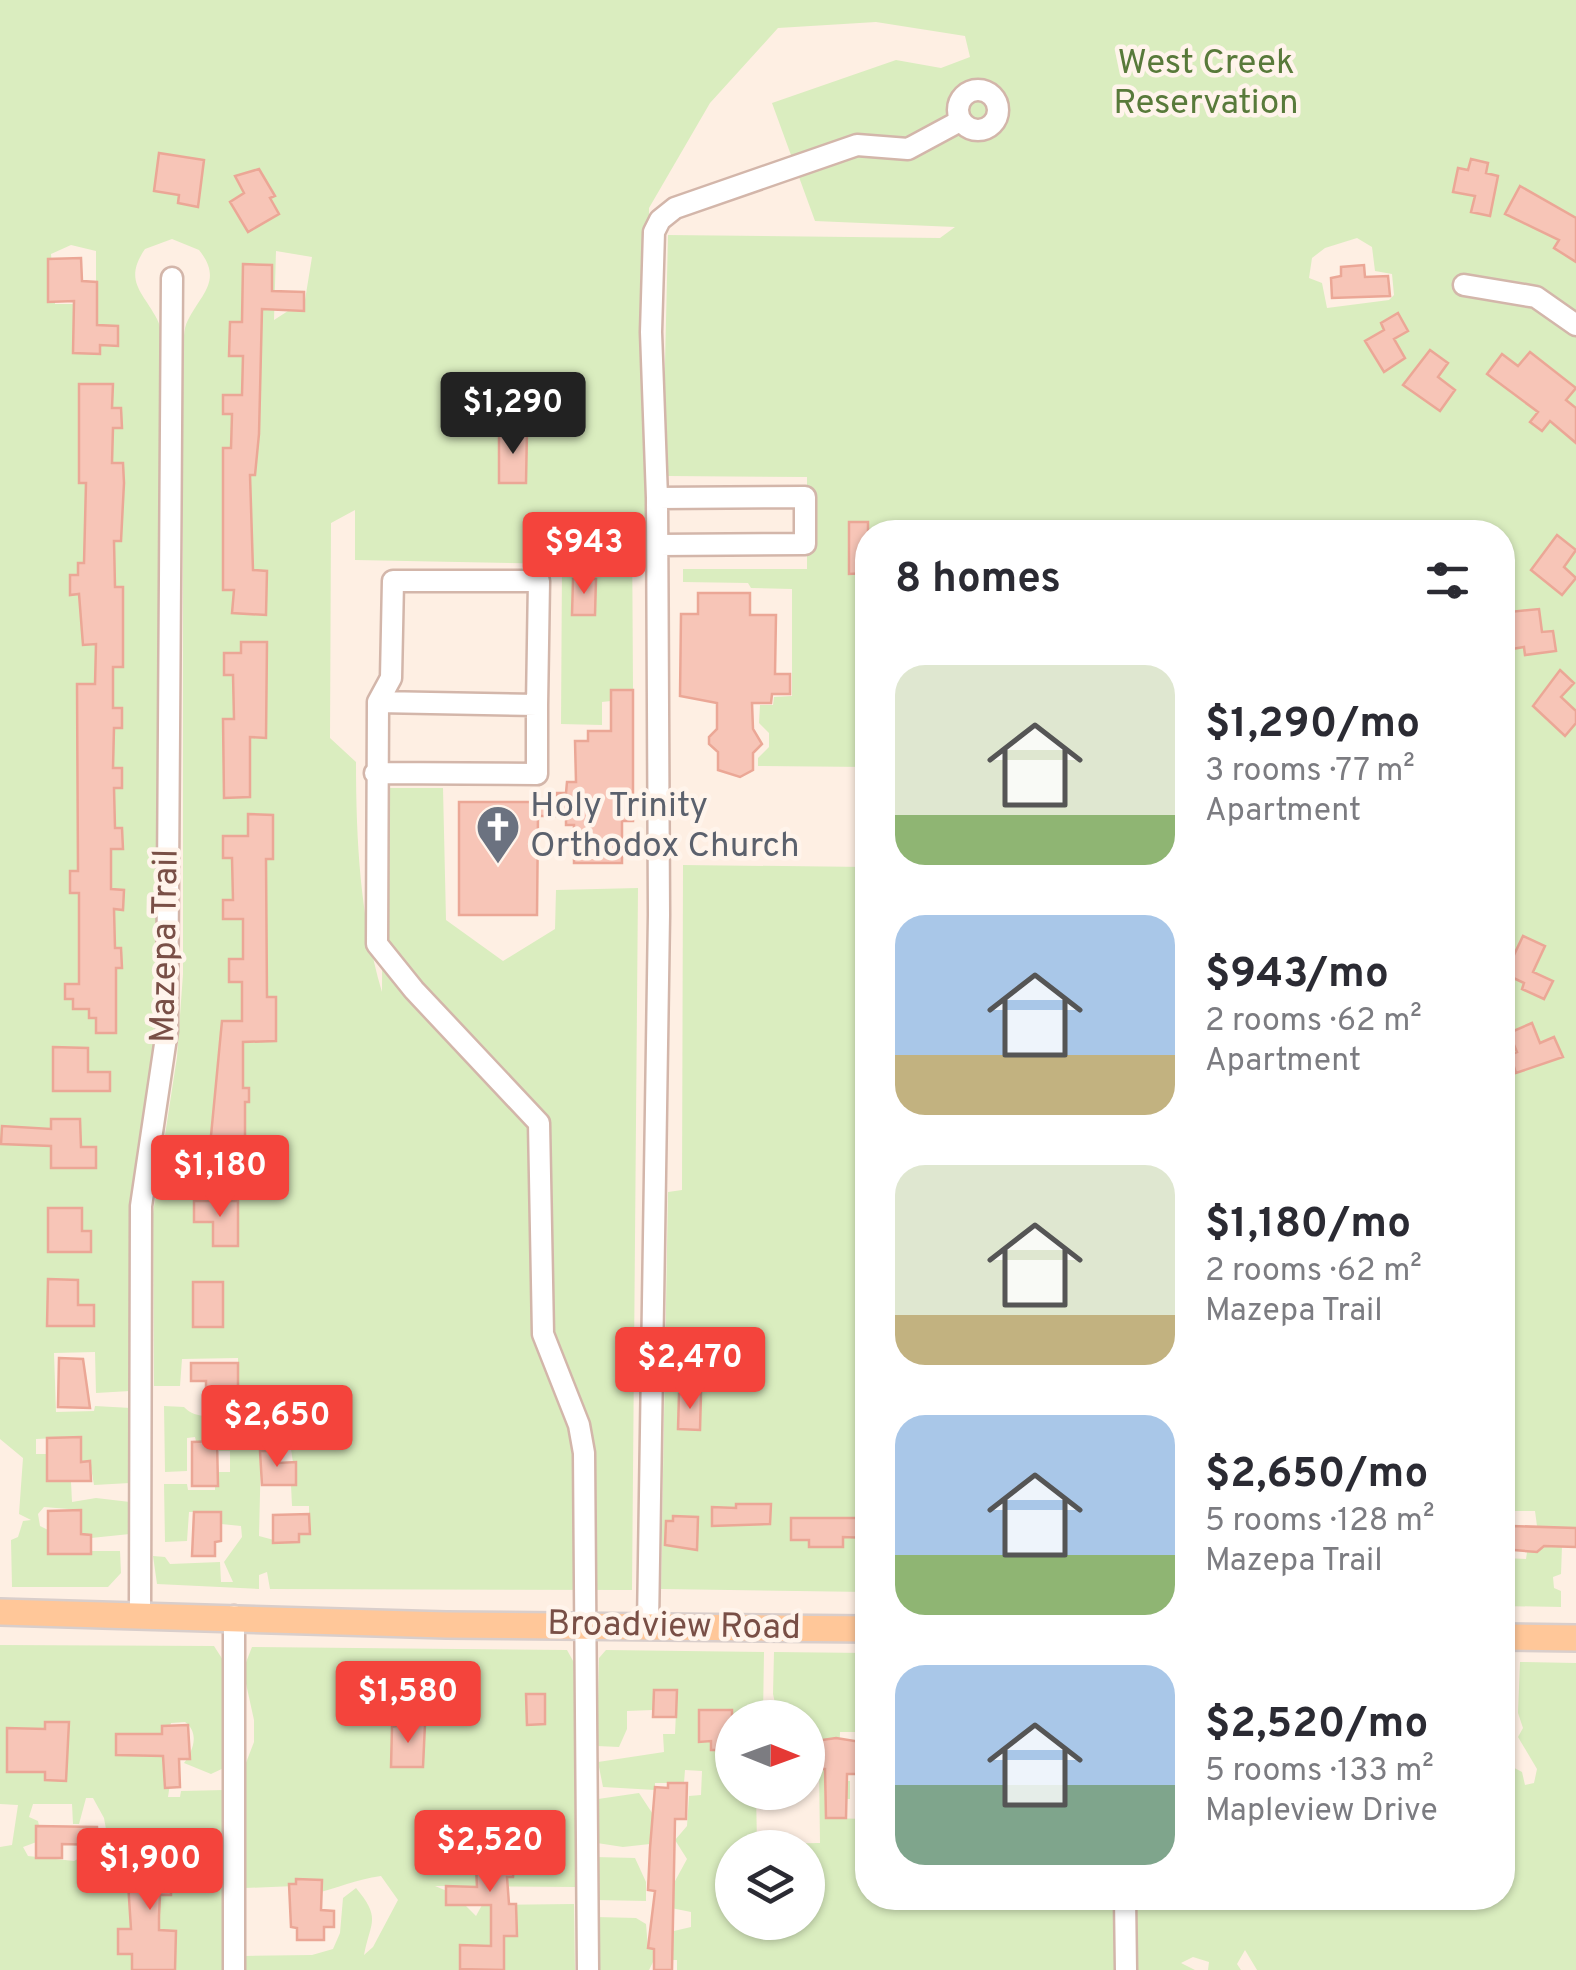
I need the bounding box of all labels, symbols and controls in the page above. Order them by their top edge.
park label: West Creek Reservation [1113,42,1299,126]
pin: $1,290 [432,372,594,457]
text: $1,290 [463,384,563,424]
pin: $943 [525,512,643,597]
text: $943 [545,524,623,564]
icon: filters [1420,553,1475,608]
text: 8 homes [895,554,1061,607]
text: $1,290/mo [1205,699,1420,752]
icon: home [975,705,1095,825]
text: 3 rooms · 77 m² [1205,752,1415,792]
place label: Holy Trinity Orthodox Church [530,785,800,869]
text: Apartment [1205,792,1361,832]
church icon: Holy Trinity Orthodox Church [475,804,521,865]
street label: Mazepa Trail [142,849,190,1043]
text: $943/mo [1205,949,1389,1002]
icon: home [975,955,1095,1075]
text: 2 rooms · 62 m² [1205,1002,1422,1042]
text: Apartment [1205,1042,1361,1082]
pin: $1,180 [139,1135,301,1220]
text: $1,180 [173,1147,267,1187]
text: $1,180/mo [1205,1199,1411,1252]
icon: home [975,1205,1095,1325]
text: 2 rooms · 62 m² [1205,1252,1422,1292]
text: Mazepa Trail [1205,1292,1383,1332]
pin: $2,470 [609,1327,771,1412]
text: $2,470 [637,1339,743,1379]
pin: $2,650 [196,1385,358,1470]
text: $2,650 [223,1397,331,1437]
text: $2,650/mo [1205,1449,1428,1502]
icon: home [975,1455,1095,1575]
text: 5 rooms · 128 m² [1205,1502,1435,1542]
text: Mazepa Trail [1205,1542,1383,1582]
street label: Broadview Road [547,1603,801,1651]
pin: $1,580 [327,1661,489,1746]
text: $1,580 [358,1673,458,1713]
text: $2,520/mo [1205,1699,1428,1752]
north arrow [715,1700,825,1810]
map controls [715,1700,825,1940]
icon: home [975,1705,1095,1825]
text: 5 rooms · 133 m² [1205,1752,1434,1792]
text: Mapleview Drive [1205,1792,1438,1832]
pin: $2,520 [409,1810,571,1895]
text: $2,520 [436,1822,544,1862]
pin: $1,900 [69,1828,231,1913]
button: layers [715,1830,825,1940]
text: $1,900 [99,1840,201,1880]

